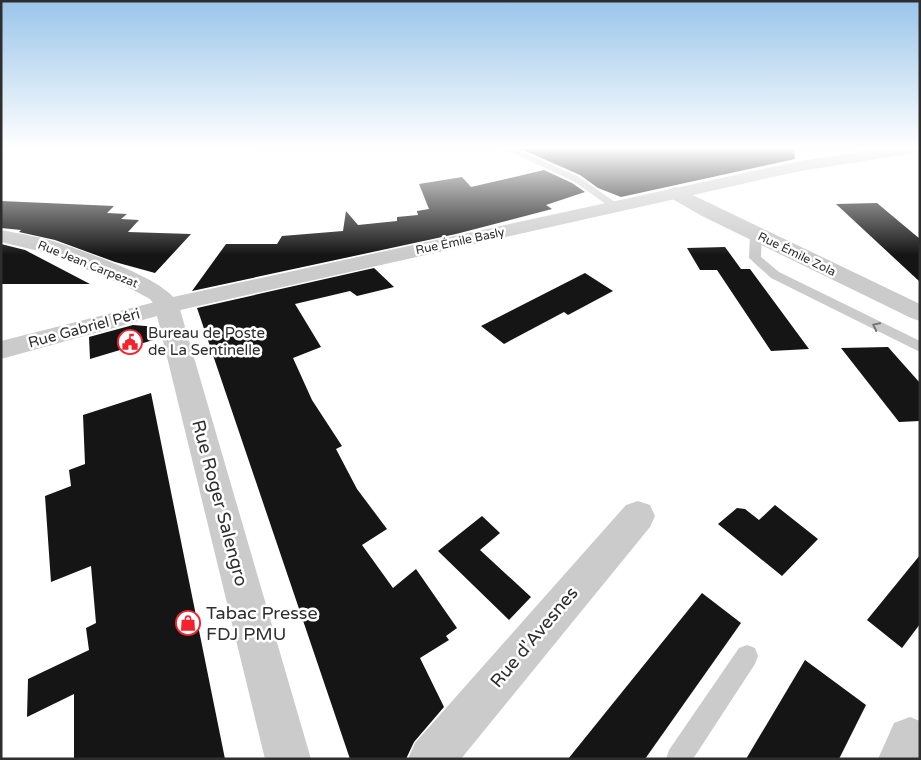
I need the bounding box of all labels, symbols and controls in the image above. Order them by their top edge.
street label: Rue Émile Basly [414,225,506,257]
street label: Rue Émile Zola [756,229,838,279]
street label: Rue Jean Carpezat [36,238,140,291]
street label: Rue Gabriel Péri [26,304,142,352]
one-way arrow [872,321,881,332]
place label: Bureau de Poste de La Sentinelle [148,324,265,359]
public building icon: Bureau de Poste de La Sentinelle [117,329,143,355]
street label: Rue Roger Salengro [187,417,253,589]
street label: Rue d'Avesnes [485,582,583,692]
place label: Tabac Presse FDJ PMU [206,602,318,645]
shop icon: Tabac Presse FDJ PMU [175,610,201,636]

